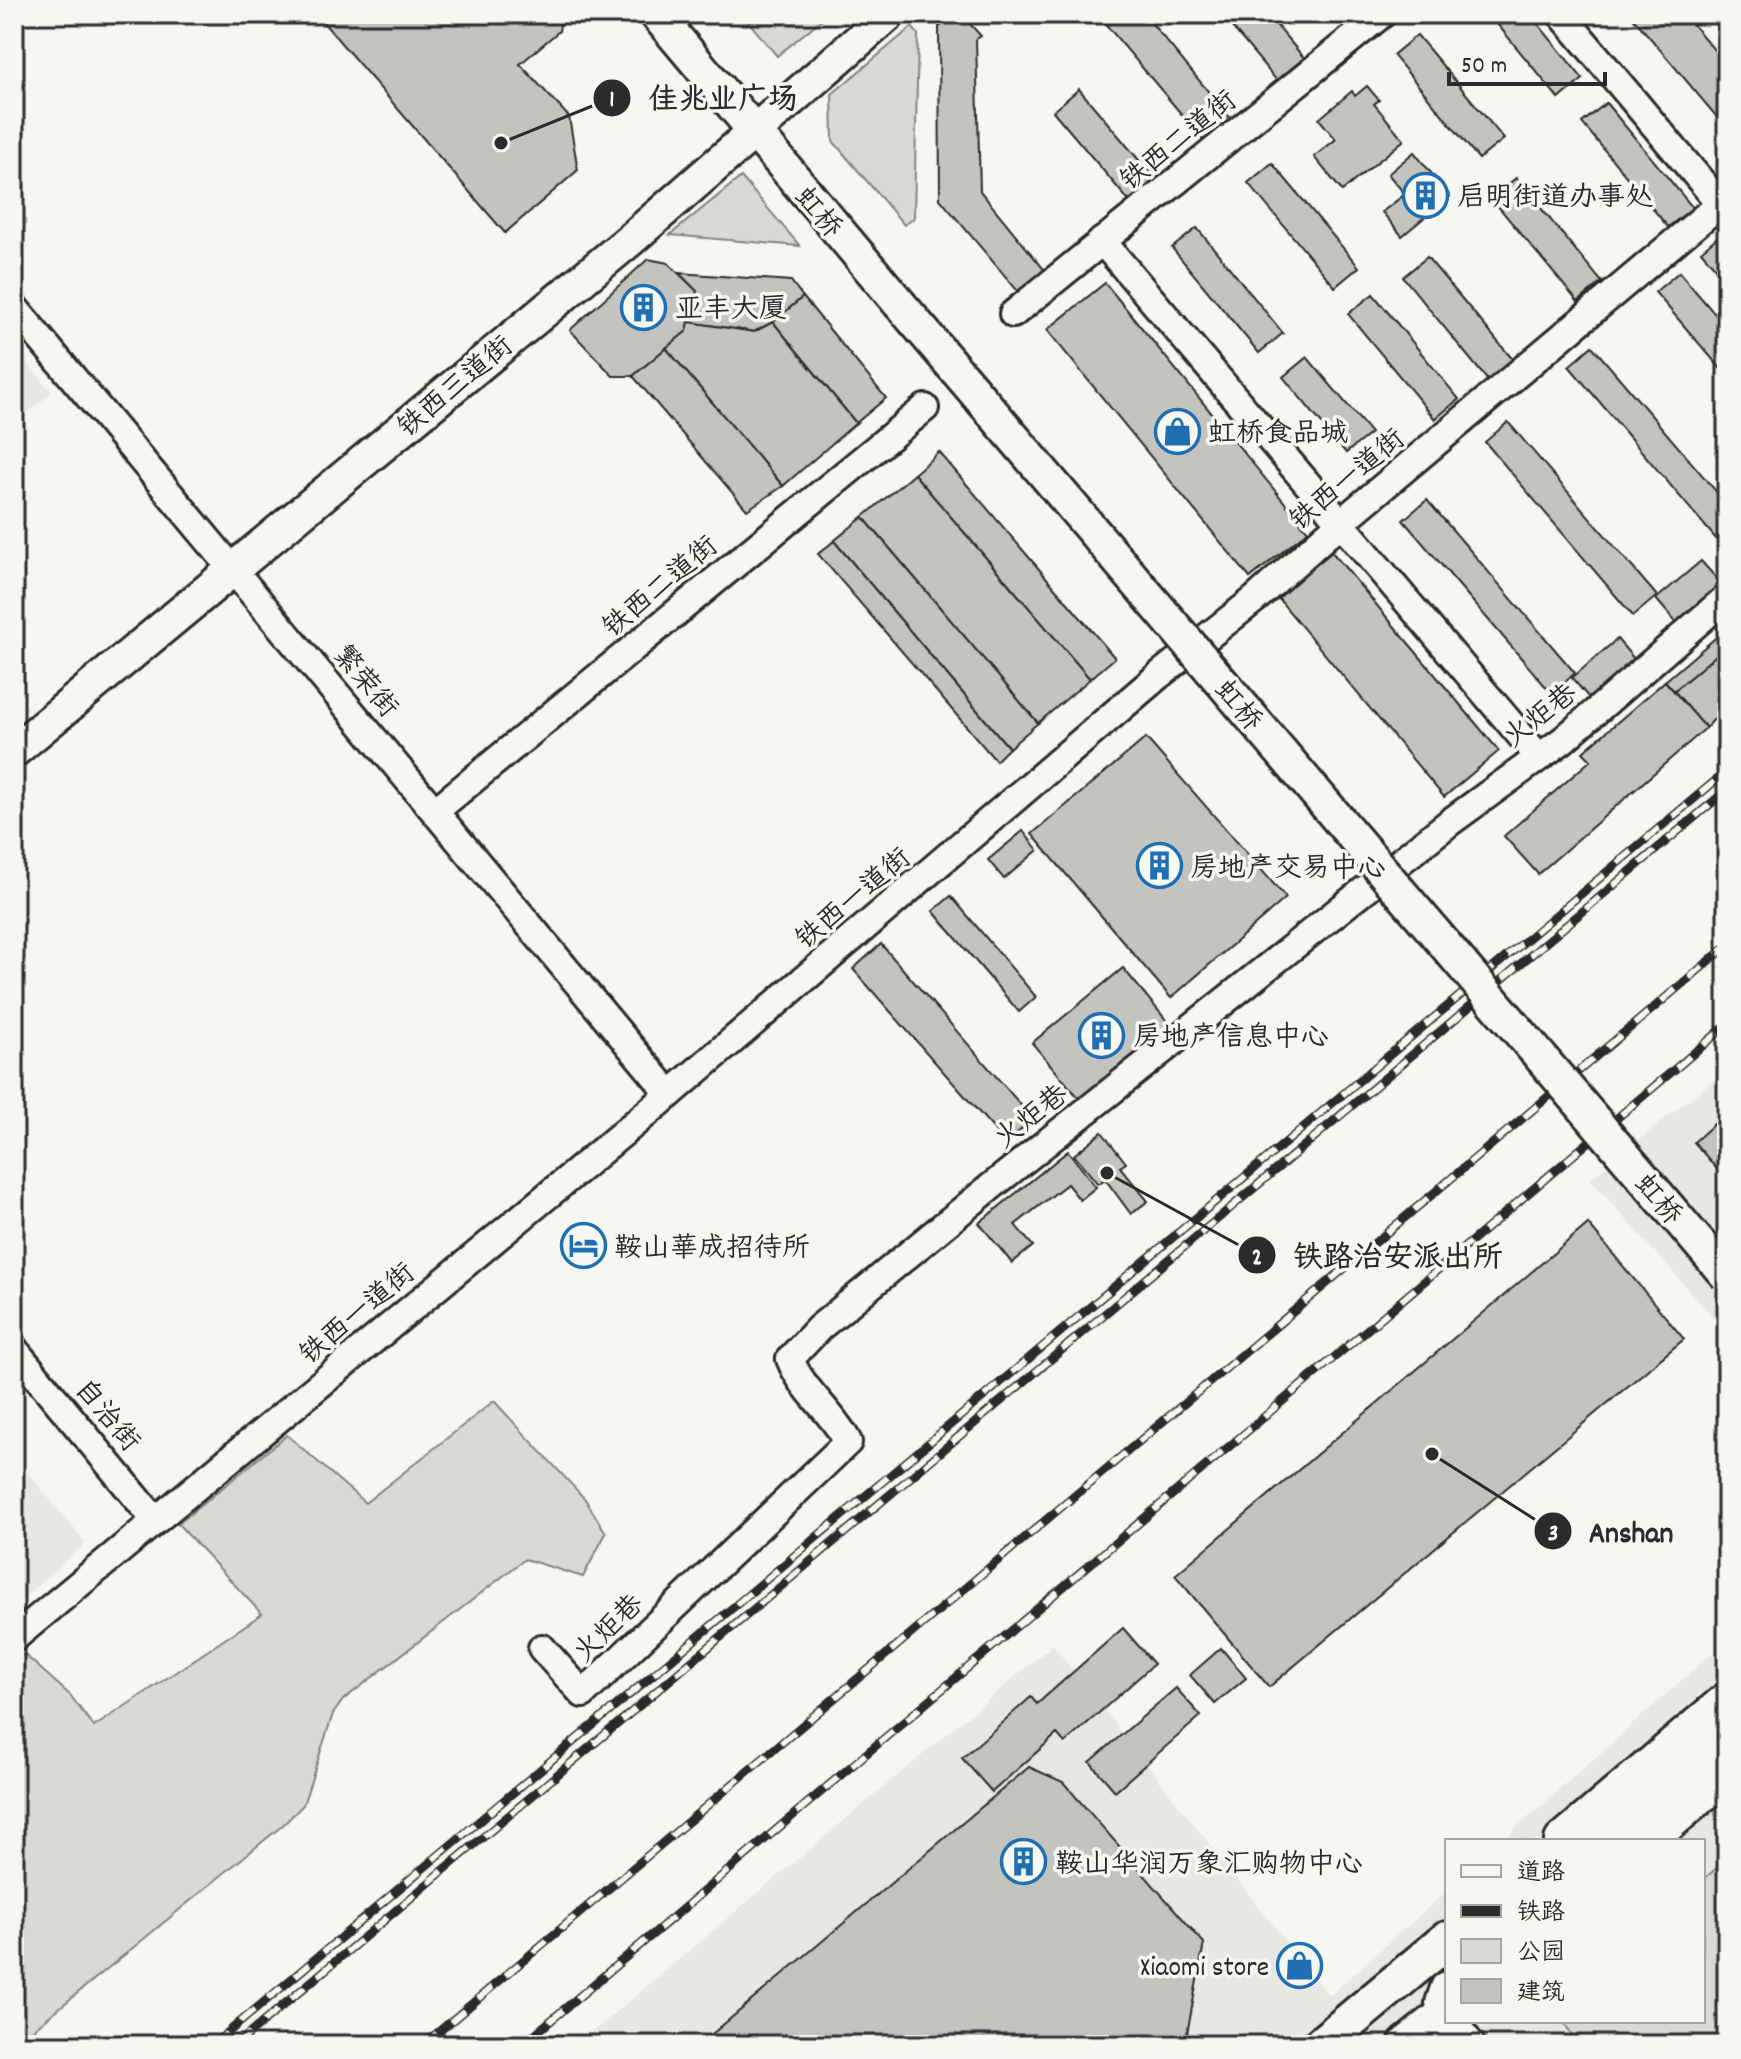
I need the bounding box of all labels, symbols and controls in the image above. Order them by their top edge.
scale bar [1449,36,1605,86]
text: 50 m [1461,50,1507,84]
callout: 佳兆业广场 [592,71,814,125]
text: 佳兆业广场 [648,81,798,124]
street label: 铁西二道街 [1113,83,1247,202]
text: 1 [609,84,615,118]
building icon: 启明街道办事处 [1402,171,1450,219]
street label: 虹桥 [783,180,849,249]
place label: 启明街道办事处 [1457,180,1653,220]
building icon: 亚丰大厦 [620,283,668,331]
place label: 亚丰大厦 [675,292,787,332]
street label: 铁西三道街 [391,329,524,449]
shop icon: 虹桥食品城 [1153,407,1201,455]
place label: 虹桥食品城 [1208,416,1348,456]
street label: 铁西一道街 [1283,422,1416,542]
street label: 铁西二道街 [596,529,729,649]
street label: 繁荣街 [321,638,405,728]
street label: 虹桥 [1203,673,1269,742]
street label: 火炬巷 [1497,676,1588,760]
street label: 铁西一道街 [789,841,922,961]
building icon: 房地产交易中心 [1135,842,1183,890]
place label: 房地产交易中心 [1190,851,1386,891]
building icon: 房地产信息中心 [1078,1011,1126,1059]
place label: 房地产信息中心 [1133,1020,1329,1060]
street label: 火炬巷 [988,1077,1079,1161]
street label: 虹桥 [1623,1167,1689,1236]
hotel icon: 鞍山華成招待所 [559,1222,607,1270]
callout: 铁路治安派出所 [1237,1228,1519,1282]
place label: 鞍山華成招待所 [614,1231,810,1271]
text: 铁路治安派出所 [1293,1239,1503,1282]
text: 2 [1252,1242,1262,1276]
street label: 铁西一道街 [293,1256,426,1376]
street label: 自治街 [63,1372,147,1462]
callout: Anshan [1533,1504,1689,1558]
text: Anshan [1589,1515,1673,1558]
text: 3 [1548,1518,1558,1552]
street label: 火炬巷 [566,1586,655,1674]
building icon: 鞍山华润万象汇购物中心 [1000,1838,1048,1886]
legend [1445,1839,1705,2023]
place label: 鞍山华润万象汇购物中心 [1055,1847,1363,1887]
text: 道路 [1517,1857,1565,1891]
text: 铁路 [1517,1897,1565,1931]
text: 公园 [1517,1937,1565,1971]
shop icon: Xiaomi store [1276,1941,1324,1989]
place label: Xiaomi store [1140,1950,1269,1990]
text: 建筑 [1517,1977,1565,2011]

